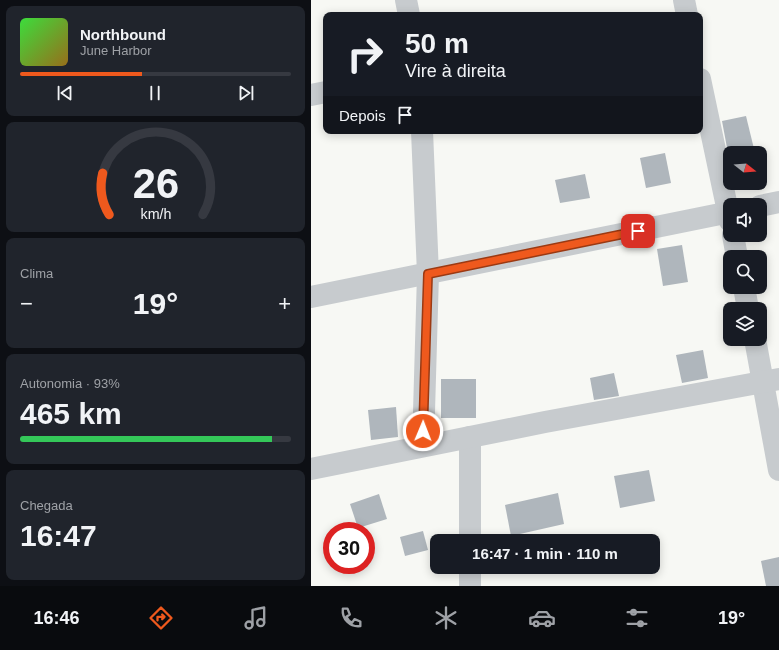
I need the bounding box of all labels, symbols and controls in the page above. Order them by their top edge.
text: Northbound [80,26,166,43]
icon: right [339,28,391,80]
text: 50 m [405,28,469,59]
text: June Harbor [80,43,152,58]
text: Vire à direita [405,61,506,81]
icon: previous [54,82,76,104]
icon: pause [144,82,166,104]
icon: next [235,82,257,104]
icon: arrive [394,104,416,126]
text: Depois [339,107,386,124]
north arrow [723,146,767,190]
map controls [723,146,767,346]
text: 26 [132,160,179,207]
button: sound [723,198,767,242]
text: km/h [140,206,171,222]
pin [621,214,655,248]
icon: arrive [627,220,649,242]
button: search [723,250,767,294]
text: Clima [20,266,53,281]
text: 19° [133,287,178,320]
text: − [20,291,33,316]
text: + [278,291,291,316]
button: layers [723,302,767,346]
text: Autonomia · 93% [20,376,120,391]
text: 465 km [20,397,122,430]
position arrow [402,410,444,452]
text: Chegada [20,498,73,513]
text: 16:47 [20,519,97,552]
speed limit sign: 30 [323,522,375,574]
text: 16:47 · 1 min · 110 m [472,545,618,562]
icon: directions [147,604,175,632]
icon: music [242,604,270,632]
icon: phone [337,604,365,632]
icon: climate [432,604,460,632]
icon: car [528,604,556,632]
icon: filters [623,604,651,632]
text: 16:46 [34,608,80,628]
text: 19° [718,608,745,628]

